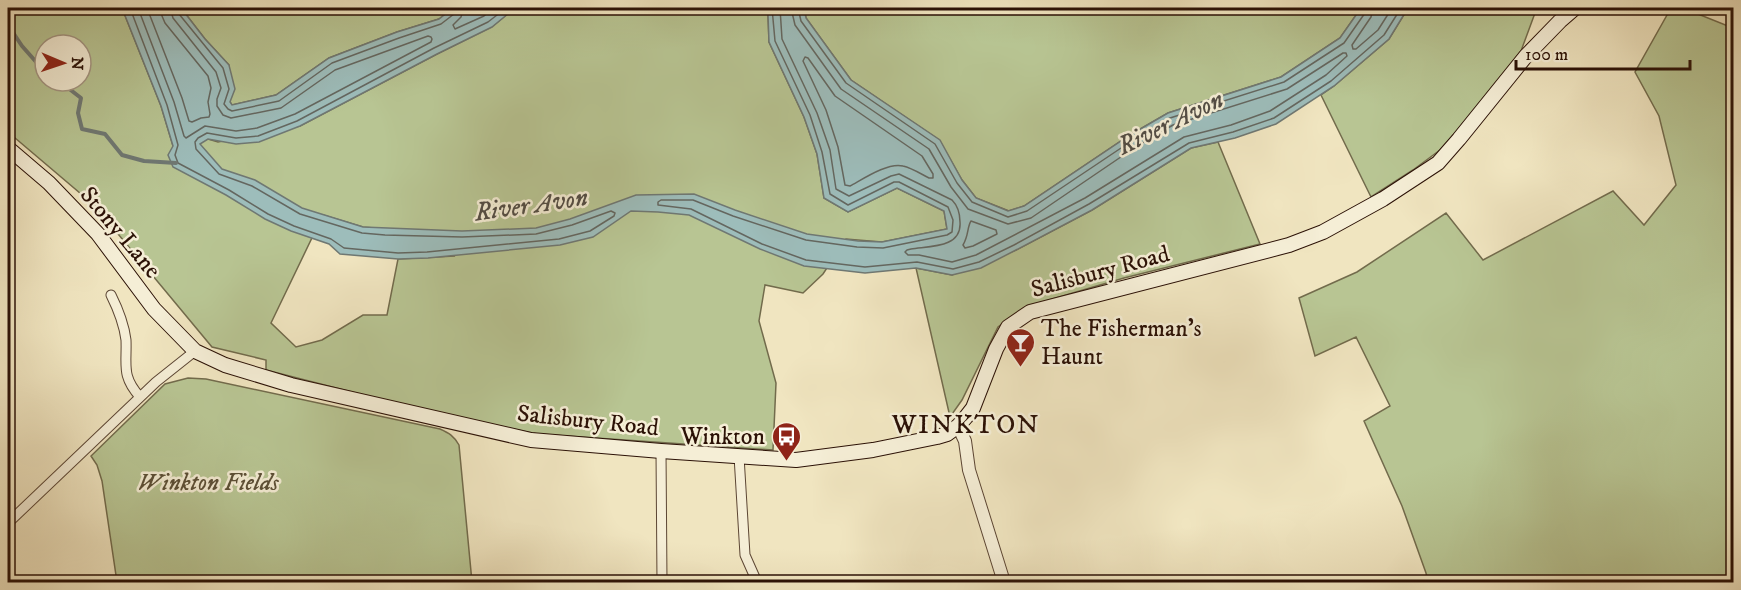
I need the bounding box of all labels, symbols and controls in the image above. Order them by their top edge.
north arrow [33,33,93,93]
scale bar [1516,33,1690,71]
text: 100 m [1525,44,1568,66]
text: N [67,57,87,70]
water label: River Avon [1111,83,1229,164]
street label: Stony Lane [73,181,167,285]
water label: River Avon [471,181,590,230]
street label: Salisbury Road [1028,239,1173,305]
place label: The Fisherman's Haunt [1041,314,1201,372]
bar icon: The Fisherman's Haunt [1004,326,1036,368]
street label: Salisbury Road [516,399,660,443]
district label: WINKTON [891,408,1040,442]
bus stop icon: Winkton [770,420,802,462]
place label: Winkton [680,422,765,452]
park label: Winkton Fields [137,468,279,498]

